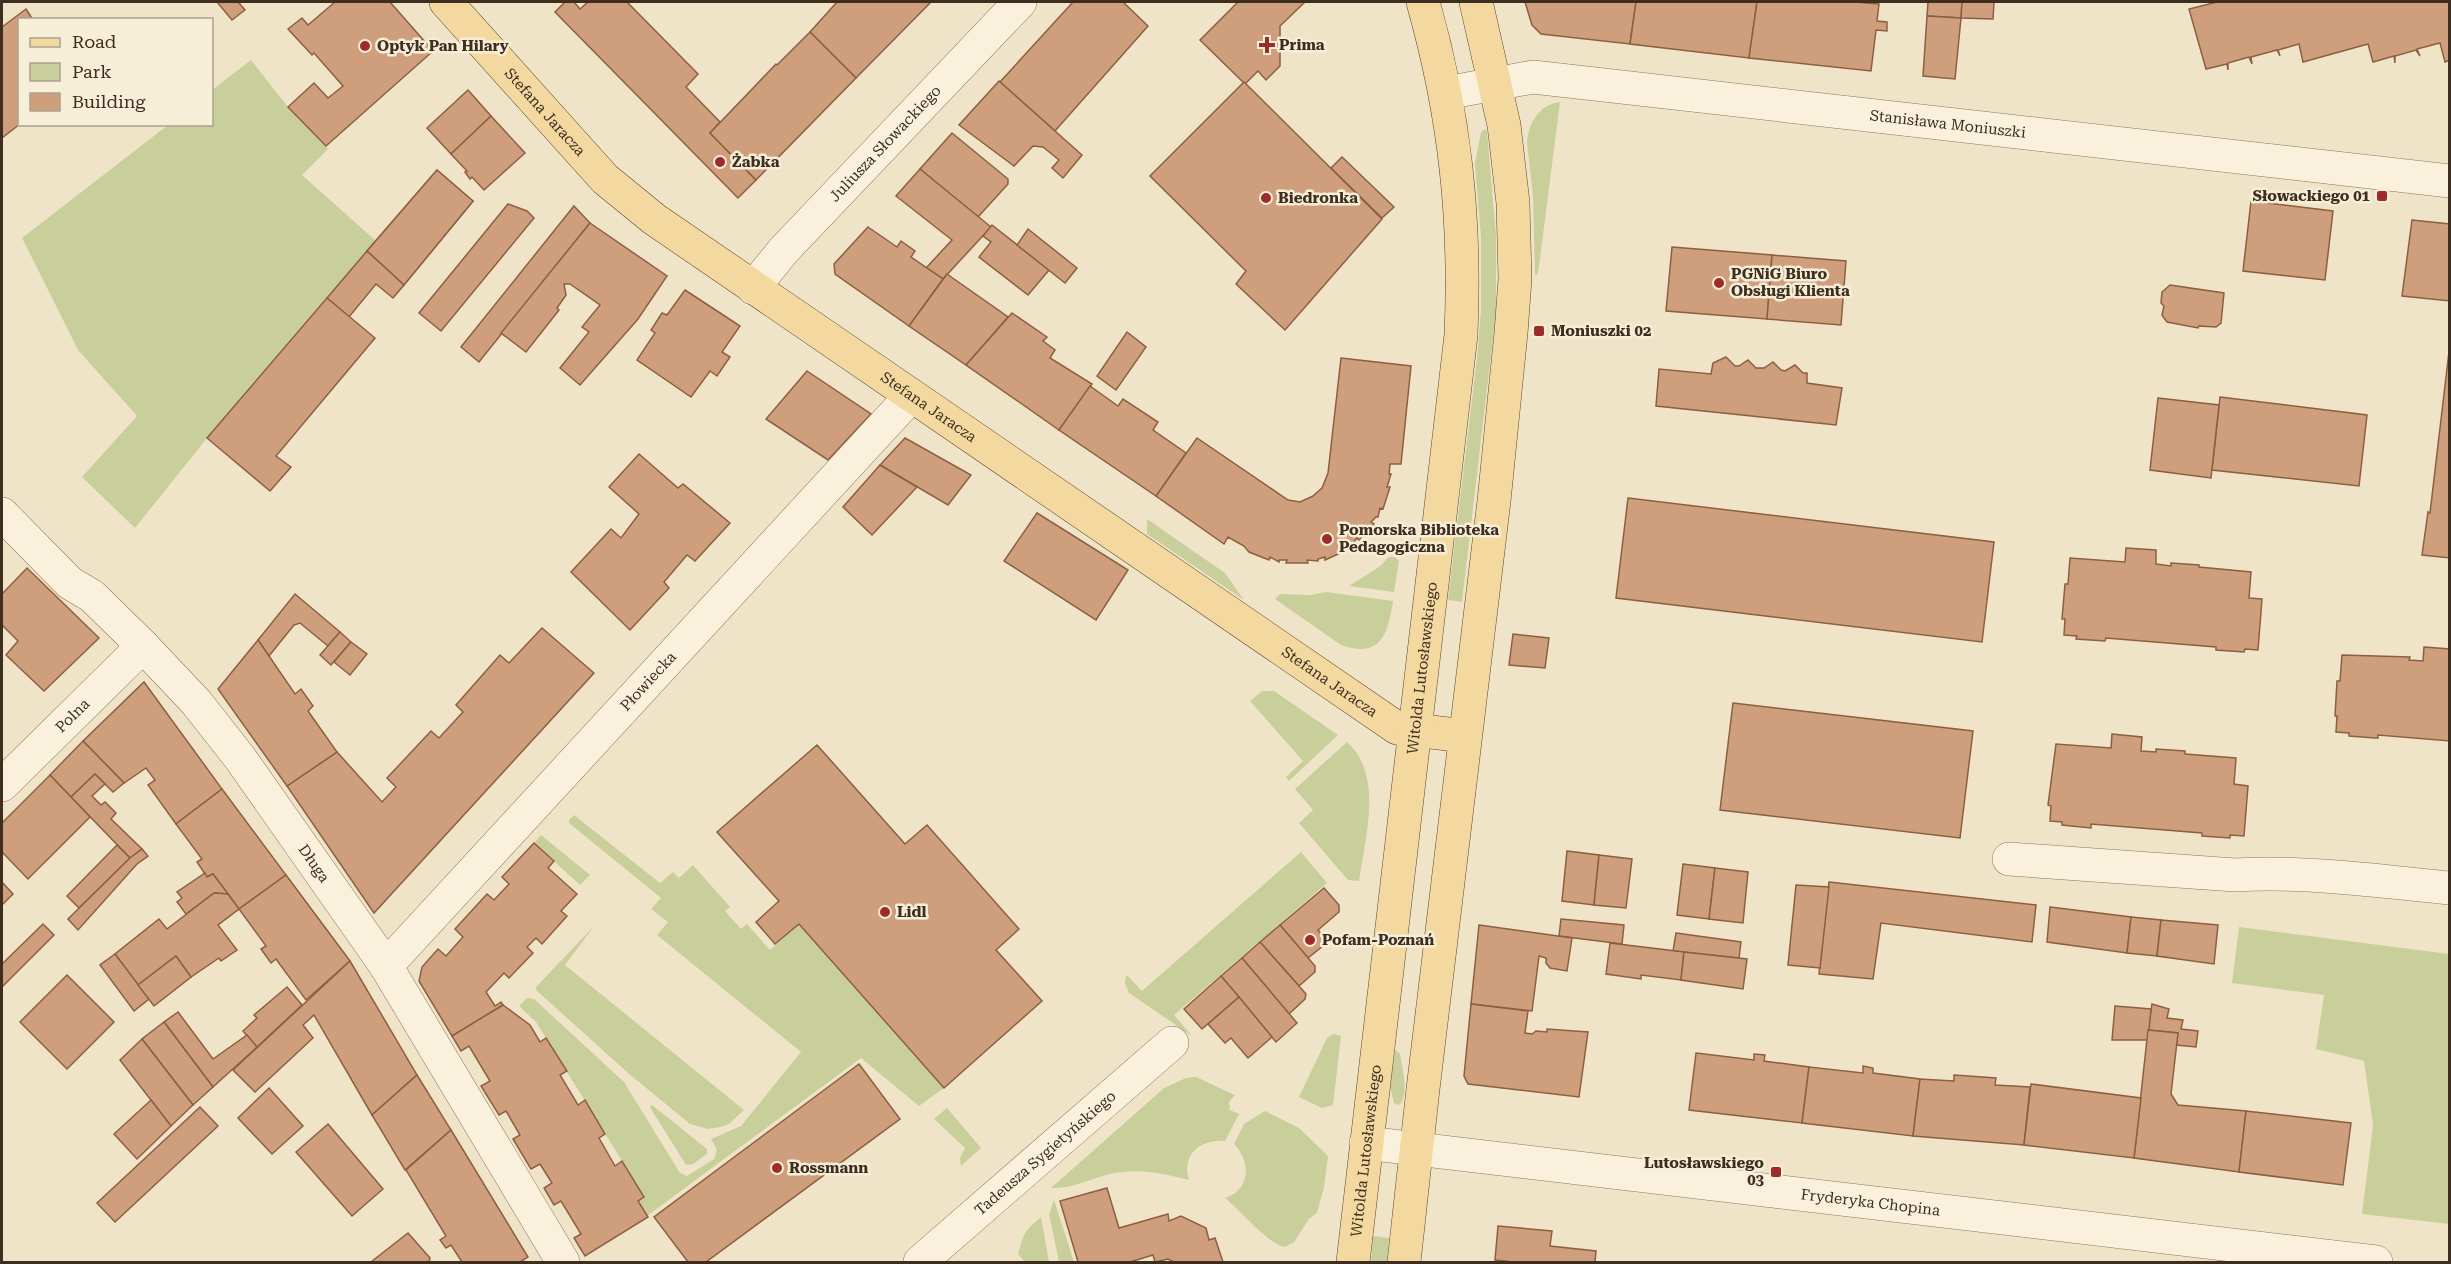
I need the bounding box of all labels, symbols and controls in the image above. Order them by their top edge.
legend [18,18,213,126]
text: Road [72,31,117,52]
place label: Prima [1279,36,1325,54]
place label: Optyk Pan Hilary [377,37,509,55]
marker: Prima [1260,38,1274,52]
marker: Optyk Pan Hilary [358,39,372,53]
text: Park [72,61,112,82]
street label: Stefana Jaracza [501,64,589,160]
street label: Juliusza Słowackiego [826,82,945,205]
text: Building [72,91,146,112]
street label: Stanisława Moniuszki [1869,106,2027,142]
place label: Żabka [732,153,780,171]
marker: Żabka [713,155,727,169]
place label: Słowackiego 01 [2252,187,2371,205]
place label: Biedronka [1278,189,1358,207]
marker: Słowackiego 01 [2375,189,2389,203]
marker: Biedronka [1259,191,1273,205]
place label: PGNiG Biuro Obsługi Klienta [1731,265,1850,300]
marker: PGNiG Biuro Obsługi Klienta [1712,276,1726,290]
place label: Moniuszki 02 [1551,322,1651,340]
marker: Moniuszki 02 [1532,324,1546,338]
street label: Stefana Jaracza [877,368,980,446]
place label: Pomorska Biblioteka Pedagogiczna [1339,521,1499,556]
marker: Pomorska Biblioteka Pedagogiczna [1320,532,1334,546]
street label: Witolda Lutosławskiego [1403,581,1441,755]
street label: Stefana Jaracza [1278,643,1381,721]
street label: Płowiecka [616,648,680,715]
street label: Polna [52,695,93,736]
street label: Długa [295,841,333,886]
place label: Lidl [897,903,927,921]
marker: Lidl [878,905,892,919]
place label: Pofam-Poznań [1322,931,1434,949]
marker: Pofam-Poznań [1303,933,1317,947]
street label: Witolda Lutosławskiego [1347,1064,1385,1238]
street label: Tadeusza Sygietyńskiego [971,1087,1120,1219]
place label: Lutosławskiego 03 [1644,1154,1765,1189]
place label: Rossmann [789,1159,868,1177]
marker: Rossmann [770,1161,784,1175]
marker: Lutosławskiego 03 [1769,1165,1783,1179]
street label: Fryderyka Chopina [1800,1185,1941,1220]

